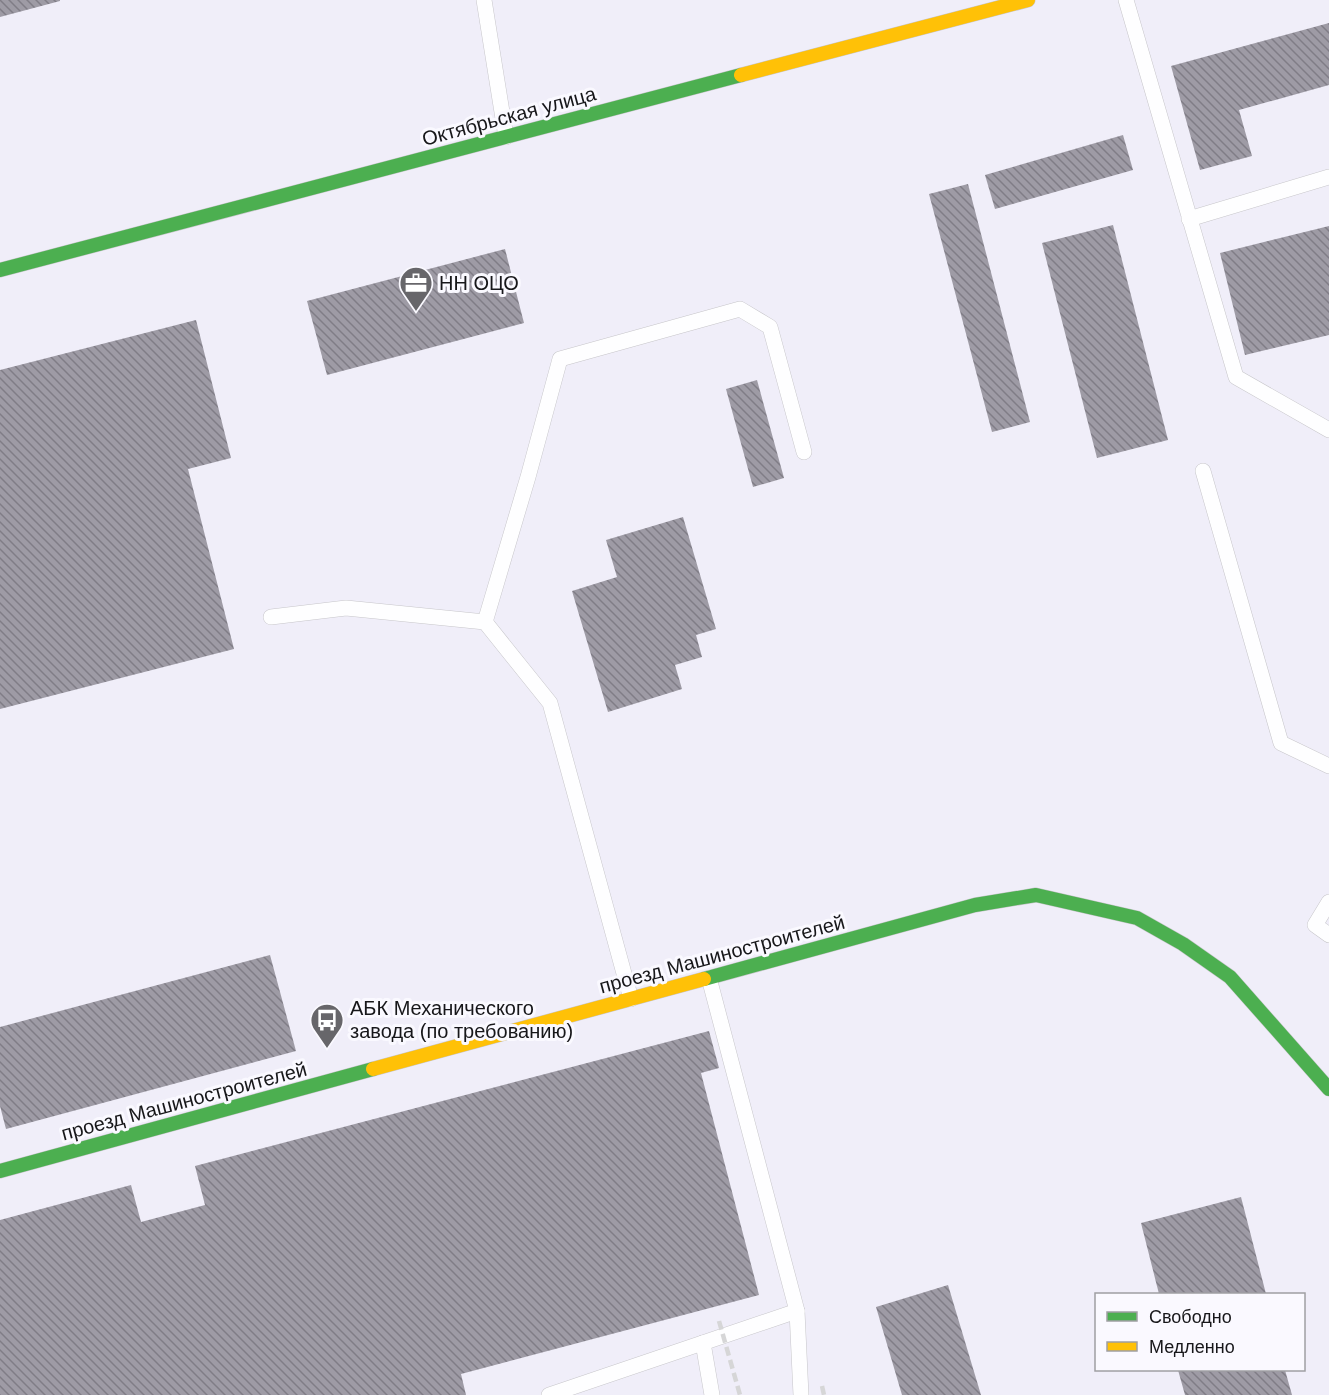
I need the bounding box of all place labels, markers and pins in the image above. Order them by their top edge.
office icon: НН ОЦО [398,265,434,312]
place label: НН ОЦО [439,272,519,294]
place label: АБК Механического завода (по требованию) [350,997,573,1042]
bus stop icon: АБК Механического завода (по требованию) [309,1002,345,1049]

